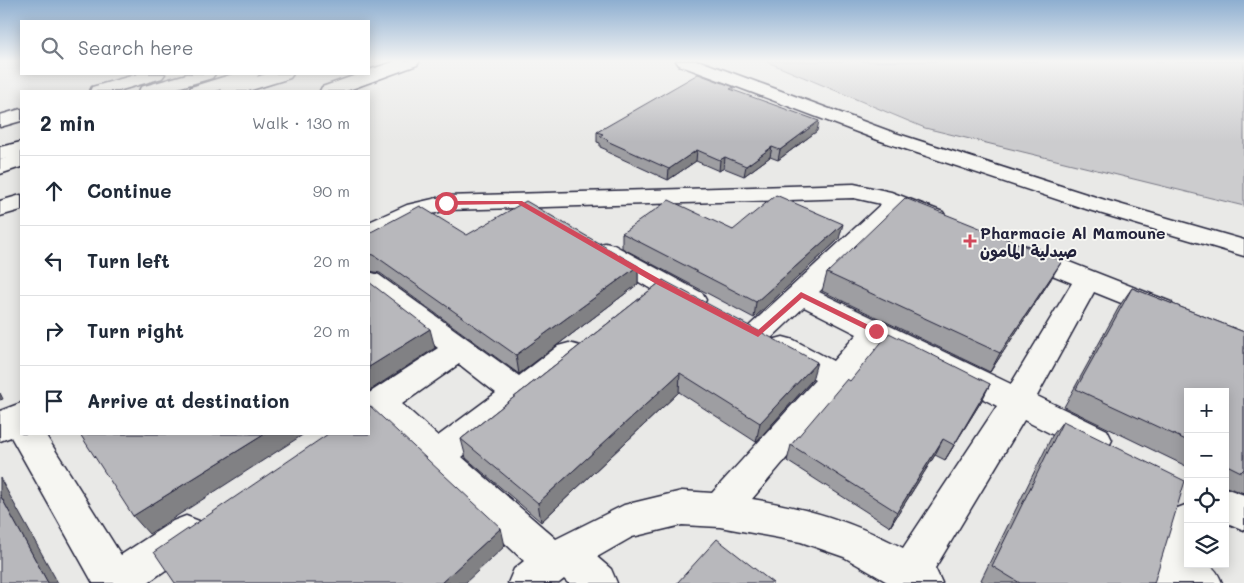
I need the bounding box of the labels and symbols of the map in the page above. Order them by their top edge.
route start [435,192,458,215]
place label: Pharmacie Al Mamoune صيدلية المامون [980,222,1166,262]
marker: Pharmacie Al Mamoune صيدلية المامون [964,235,976,247]
route end [865,320,888,343]

